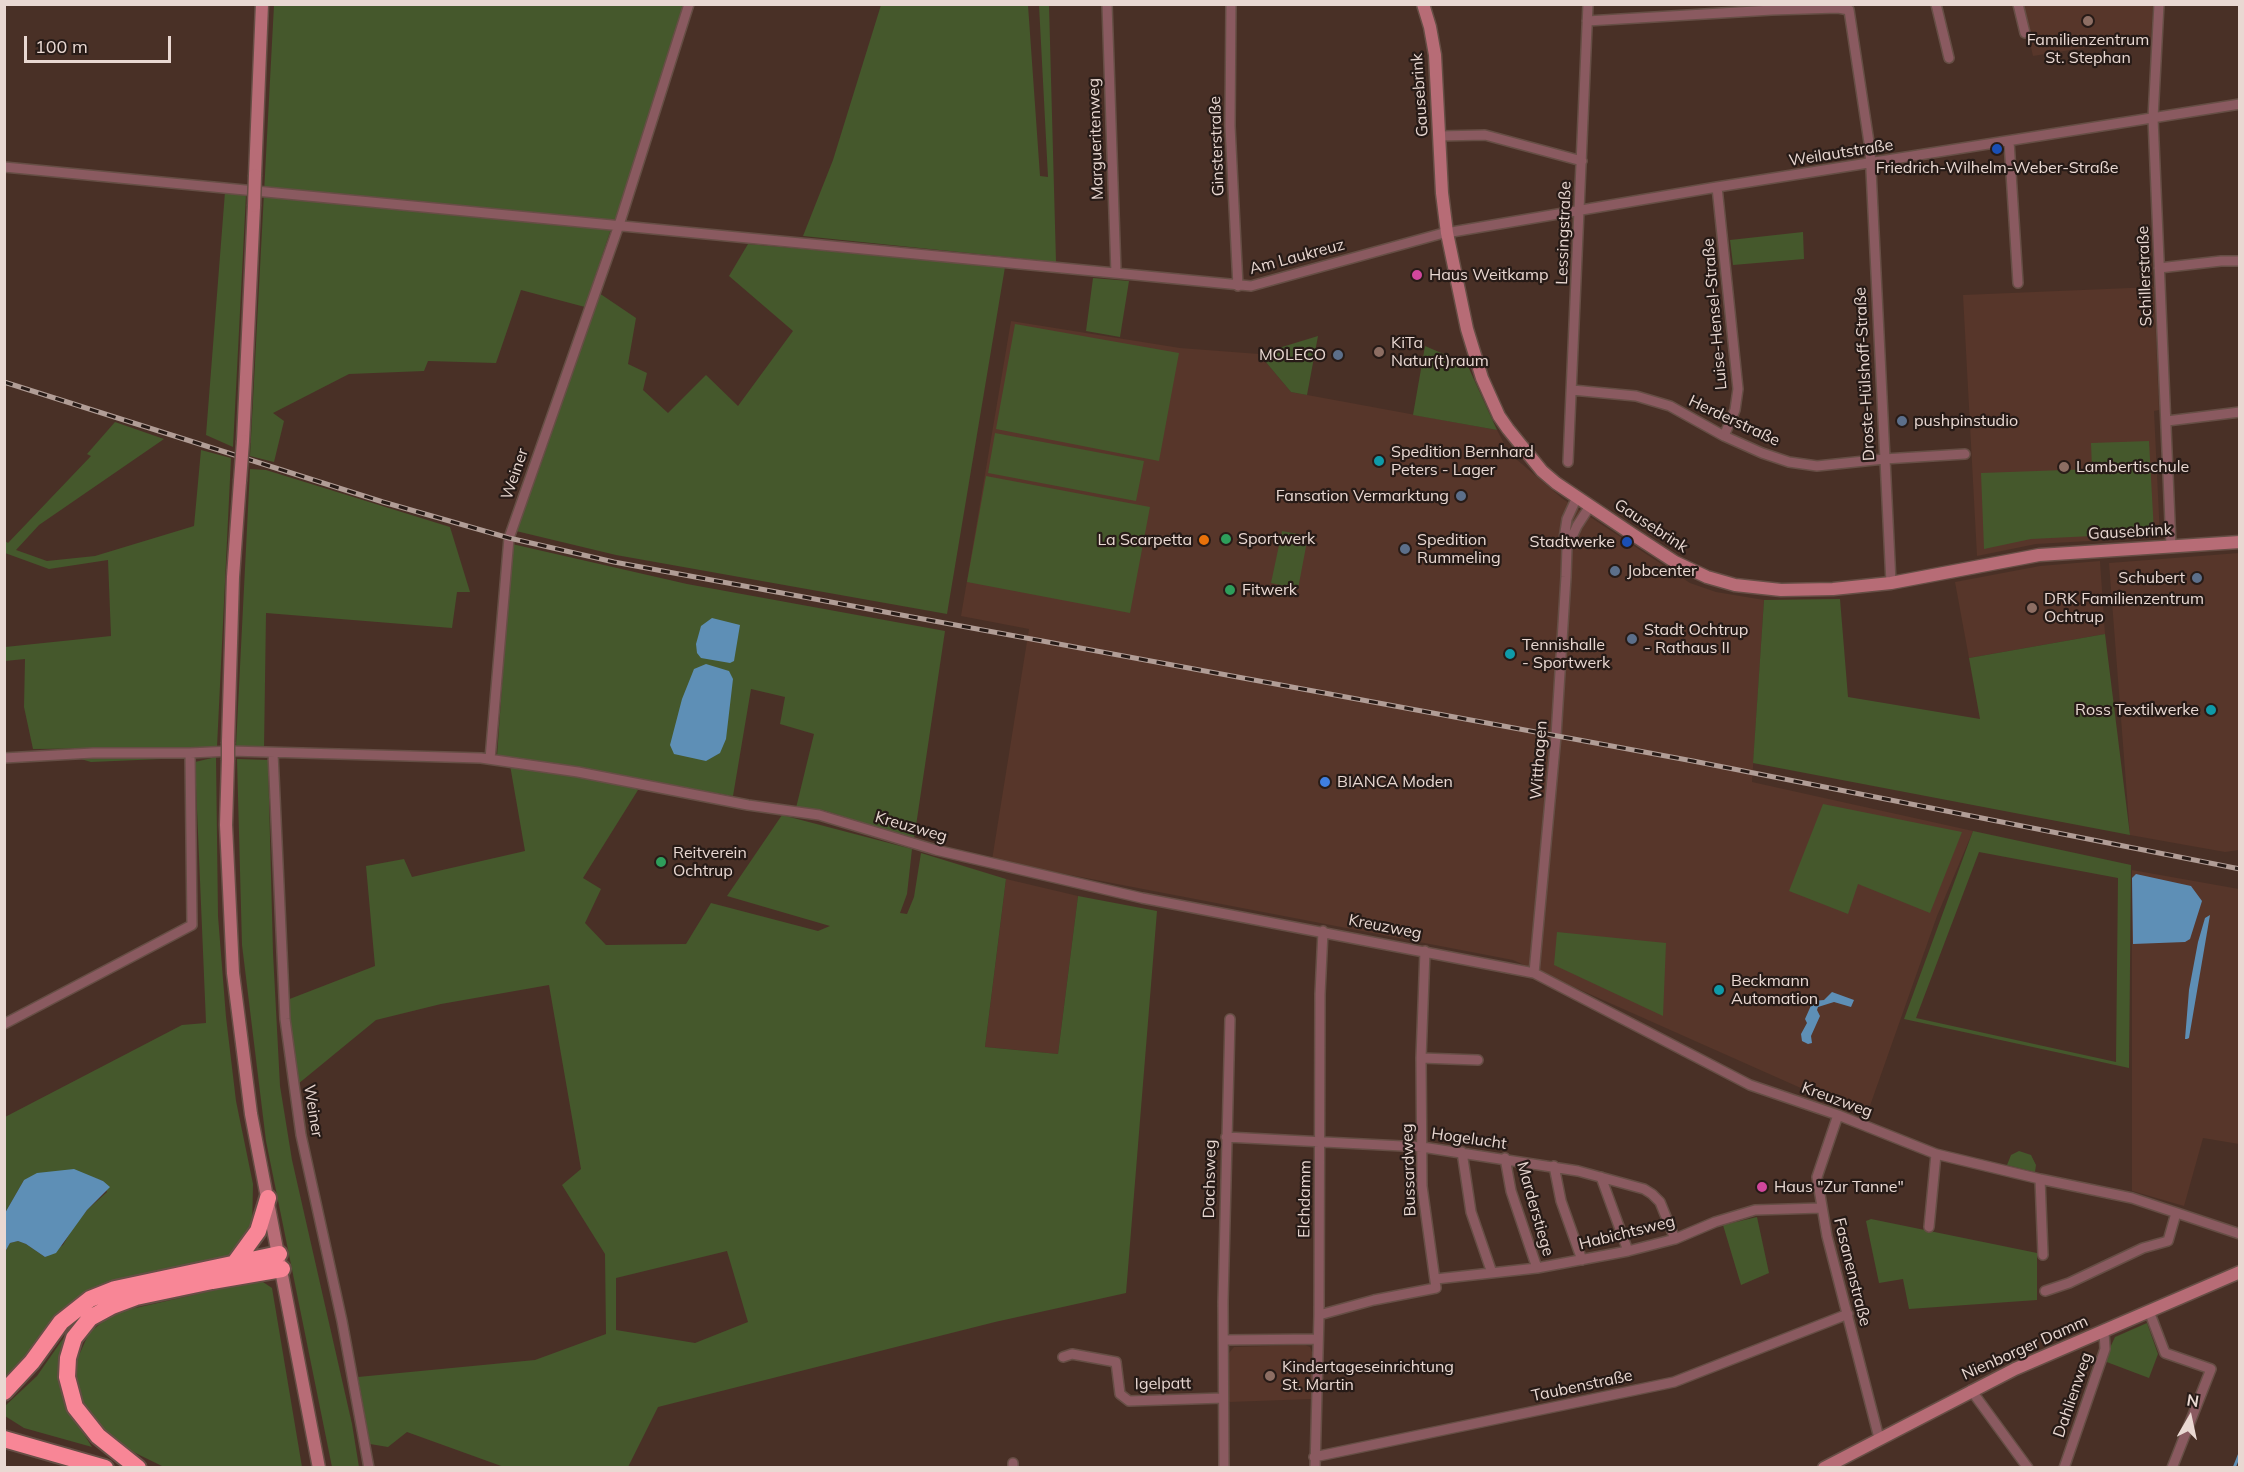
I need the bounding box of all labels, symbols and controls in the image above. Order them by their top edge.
marker: Familienzentrum St. Stephan [2081,14,2095,28]
scale bar [27,24,174,62]
place label: Familienzentrum St. Stephan [2027,30,2149,68]
text: 100 m [35,35,88,58]
street label: Gausebrink [1407,52,1433,138]
street label: Margueritenweg [1084,78,1108,200]
street label: Ginsterstraße [1206,96,1228,196]
street label: Weilautstraße [1788,135,1894,171]
marker: Friedrich-Wilhelm-Weber-Straße [1990,142,2004,156]
place label: Friedrich-Wilhelm-Weber-Straße [1876,158,2118,178]
street label: Lessingstraße [1553,181,1575,285]
street label: Schillerstraße [2134,225,2156,327]
street label: Am Laukreuz [1247,235,1347,279]
street label: Luise-Hensel-Straße [1699,237,1731,391]
place label: Haus Weitkamp [1429,265,1549,285]
marker: Haus Weitkamp [1410,268,1424,282]
street label: Droste-Hülshoff-Straße [1851,287,1879,461]
place label: KiTa Natur(t)raum [1391,333,1489,371]
place label: MOLECO [1259,345,1326,365]
marker: KiTa Natur(t)raum [1372,345,1386,359]
marker: MOLECO [1331,348,1345,362]
street label: Herderstraße [1685,392,1783,450]
place label: pushpinstudio [1914,411,2018,431]
marker: pushpinstudio [1895,414,1909,428]
place label: Spedition Bernhard Peters - Lager [1391,442,1534,480]
street label: Weiner [497,446,533,502]
marker: Spedition Bernhard Peters - Lager [1372,454,1386,468]
place label: Lambertischule [2076,457,2189,477]
marker: Lambertischule [2057,460,2071,474]
place label: Fansation Vermarktung [1276,486,1449,506]
marker: Fansation Vermarktung [1454,489,1468,503]
street label: Gausebrink [1611,495,1691,557]
street label: Gausebrink [2088,520,2172,544]
place label: Sportwerk [1238,529,1315,549]
place label: La Scarpetta [1097,530,1192,550]
place label: Spedition Rummeling [1417,530,1501,568]
marker: Sportwerk [1219,532,1233,546]
place label: Stadtwerke [1530,532,1615,552]
marker: La Scarpetta [1197,533,1211,547]
marker: Stadtwerke [1620,535,1634,549]
marker: Spedition Rummeling [1398,542,1412,556]
place label: Jobcenter [1627,561,1697,581]
marker: Jobcenter [1608,564,1622,578]
place label: Schubert [2118,568,2185,588]
marker: Schubert [2190,571,2204,585]
place label: Fitwerk [1242,580,1297,600]
marker: Fitwerk [1223,583,1237,597]
place label: DRK Familienzentrum Ochtrup [2044,589,2204,627]
marker: DRK Familienzentrum Ochtrup [2025,601,2039,615]
place label: Stadt Ochtrup - Rathaus II [1644,620,1748,658]
marker: Stadt Ochtrup - Rathaus II [1625,632,1639,646]
place label: Tennishalle - Sportwerk [1522,635,1610,673]
marker: Tennishalle - Sportwerk [1503,647,1517,661]
place label: Ross Textilwerke [2075,700,2199,720]
marker: Ross Textilwerke [2204,703,2218,717]
street label: Witthagen [1527,720,1551,800]
place label: BIANCA Moden [1337,772,1453,792]
marker: BIANCA Moden [1318,775,1332,789]
street label: Kreuzweg [873,808,949,846]
place label: Reitverein Ochtrup [673,843,747,881]
marker: Reitverein Ochtrup [654,855,668,869]
street label: Kreuzweg [1347,911,1423,943]
place label: Beckmann Automation [1731,971,1818,1009]
marker: Beckmann Automation [1712,983,1726,997]
street label: Kreuzweg [1799,1078,1875,1122]
street label: Weiner [299,1083,327,1139]
street label: Bussardweg [1398,1123,1420,1217]
street label: Hogelucht [1430,1124,1508,1154]
street label: Dachsweg [1200,1139,1220,1219]
street label: Elchdamm [1295,1160,1315,1238]
street label: Marderstiege [1512,1160,1558,1258]
place label: Haus "Zur Tanne" [1774,1177,1904,1197]
marker: Haus "Zur Tanne" [1755,1180,1769,1194]
street label: Habichtsweg [1577,1212,1677,1254]
street label: Fasanenstraße [1829,1216,1875,1328]
street label: Nienborger Damm [1959,1312,2091,1384]
street label: Dahlienweg [2049,1350,2097,1440]
place label: Kindertageseinrichtung St. Martin [1282,1357,1454,1395]
street label: Taubenstraße [1530,1366,1634,1406]
marker: Kindertageseinrichtung St. Martin [1263,1369,1277,1383]
street label: Igelpatt [1135,1374,1191,1394]
north arrow [2160,1388,2220,1448]
text: N [2185,1389,2200,1411]

